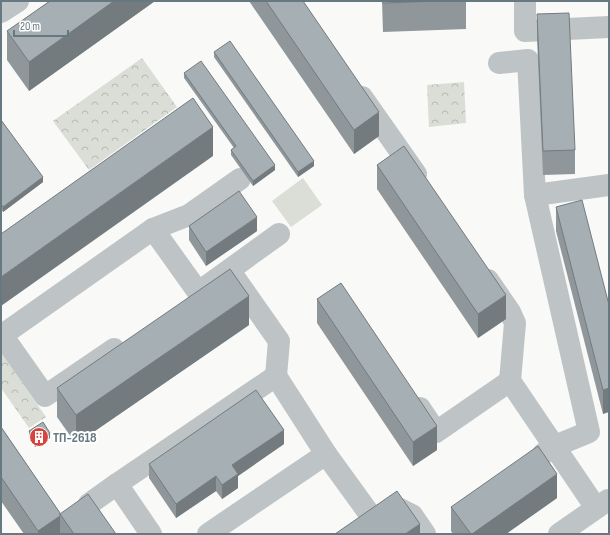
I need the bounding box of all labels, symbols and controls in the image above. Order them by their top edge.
scale bar [14,12,68,38]
text: 20 m [20,19,40,34]
building icon: ТП-2618 [28,426,50,448]
place label: ТП-2618 [53,429,97,446]

